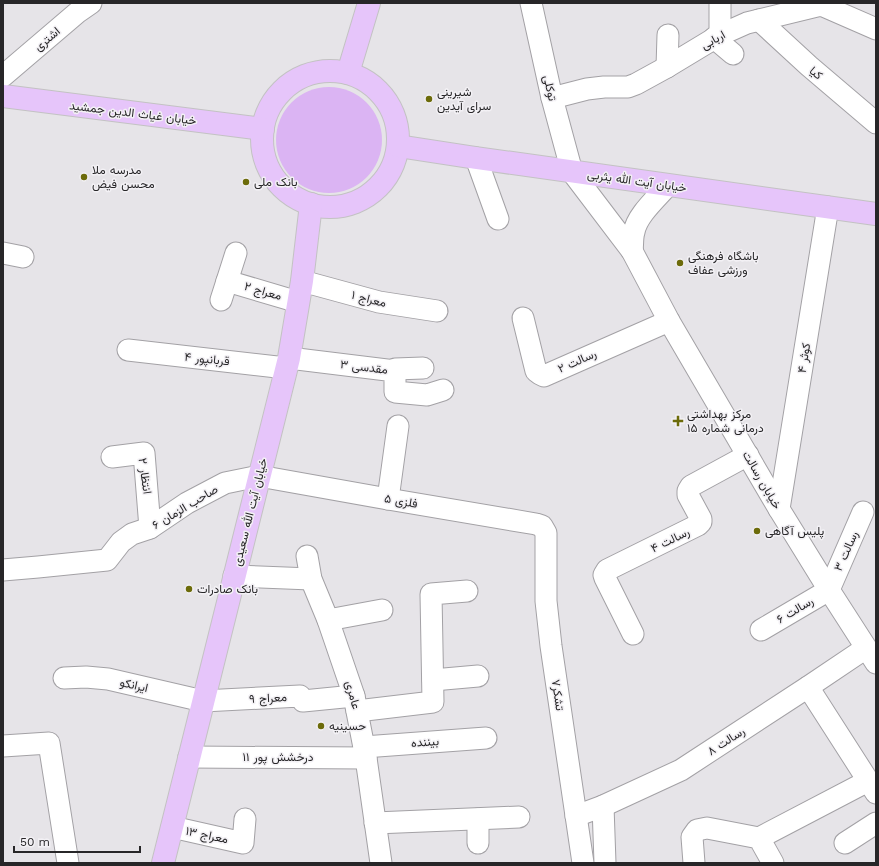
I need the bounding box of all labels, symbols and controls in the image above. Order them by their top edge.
street label: اشتری [31,24,64,55]
street label: اربابی [698,28,728,53]
street label: کیا [807,64,825,82]
street label: توکلی [539,74,560,103]
place label: شیرینی سرای آیدین [437,85,491,114]
marker: شیرینی سرای آیدین [424,94,434,104]
street label: خیابان غیاث الدین جمشید [68,98,197,129]
place label: مدرسه ملا محسن فیض [92,163,155,192]
street label: خیابان آیت الله یثربی [586,167,688,196]
marker: مدرسه ملا محسن فیض [79,172,89,182]
place label: بانک ملی [254,175,298,190]
marker: بانک ملی [241,177,251,187]
place label: باشگاه فرهنگی ورزشی عفاف [688,249,759,278]
marker: باشگاه فرهنگی ورزشی عفاف [675,258,685,268]
street label: معراج ۲ [242,279,283,305]
street label: معراج ۱ [350,288,388,312]
street label: کوثر ۴ [795,342,814,374]
street label: رسالت ۲ [556,346,599,377]
street label: قربانپور ۴ [184,350,230,369]
street label: مقدسی ۳ [339,357,389,378]
place label: مرکز بهداشتی درمانی شماره ۱۵ [687,407,764,436]
marker: مرکز بهداشتی درمانی شماره ۱۵ [672,415,684,427]
street label: خیابان رسالت [739,448,784,512]
street label: خیابان آیت الله سعیدی [230,456,271,568]
street label: انتظار ۲ [135,457,154,495]
street label: صاحب الزمان ۶ [150,482,221,533]
street label: فلزی ۵ [383,491,419,512]
place label: پلیس آگاهی [765,524,825,539]
street label: رسالت ۴ [648,525,692,556]
marker: پلیس آگاهی [752,526,762,536]
street label: رسالت ۳ [831,529,862,574]
place label: بانک صادرات [197,582,258,597]
marker: بانک صادرات [184,584,194,594]
street label: رسالت ۶ [774,594,816,627]
street label: ایرانکو [118,675,149,696]
street label: تشکر۷ [548,678,567,712]
street label: عامری [342,679,364,711]
street label: معراج ۹ [249,690,287,708]
place label: حسینیه [329,719,366,733]
marker: حسینیه [316,721,326,731]
street label: رسالت ۸ [705,724,748,759]
street label: بیننده [411,734,439,750]
street label: درخشش پور ۱۱ [243,750,314,765]
street label: معراج ۱۳ [184,824,230,848]
scale bar [14,828,140,854]
text: 50 m [20,835,50,849]

